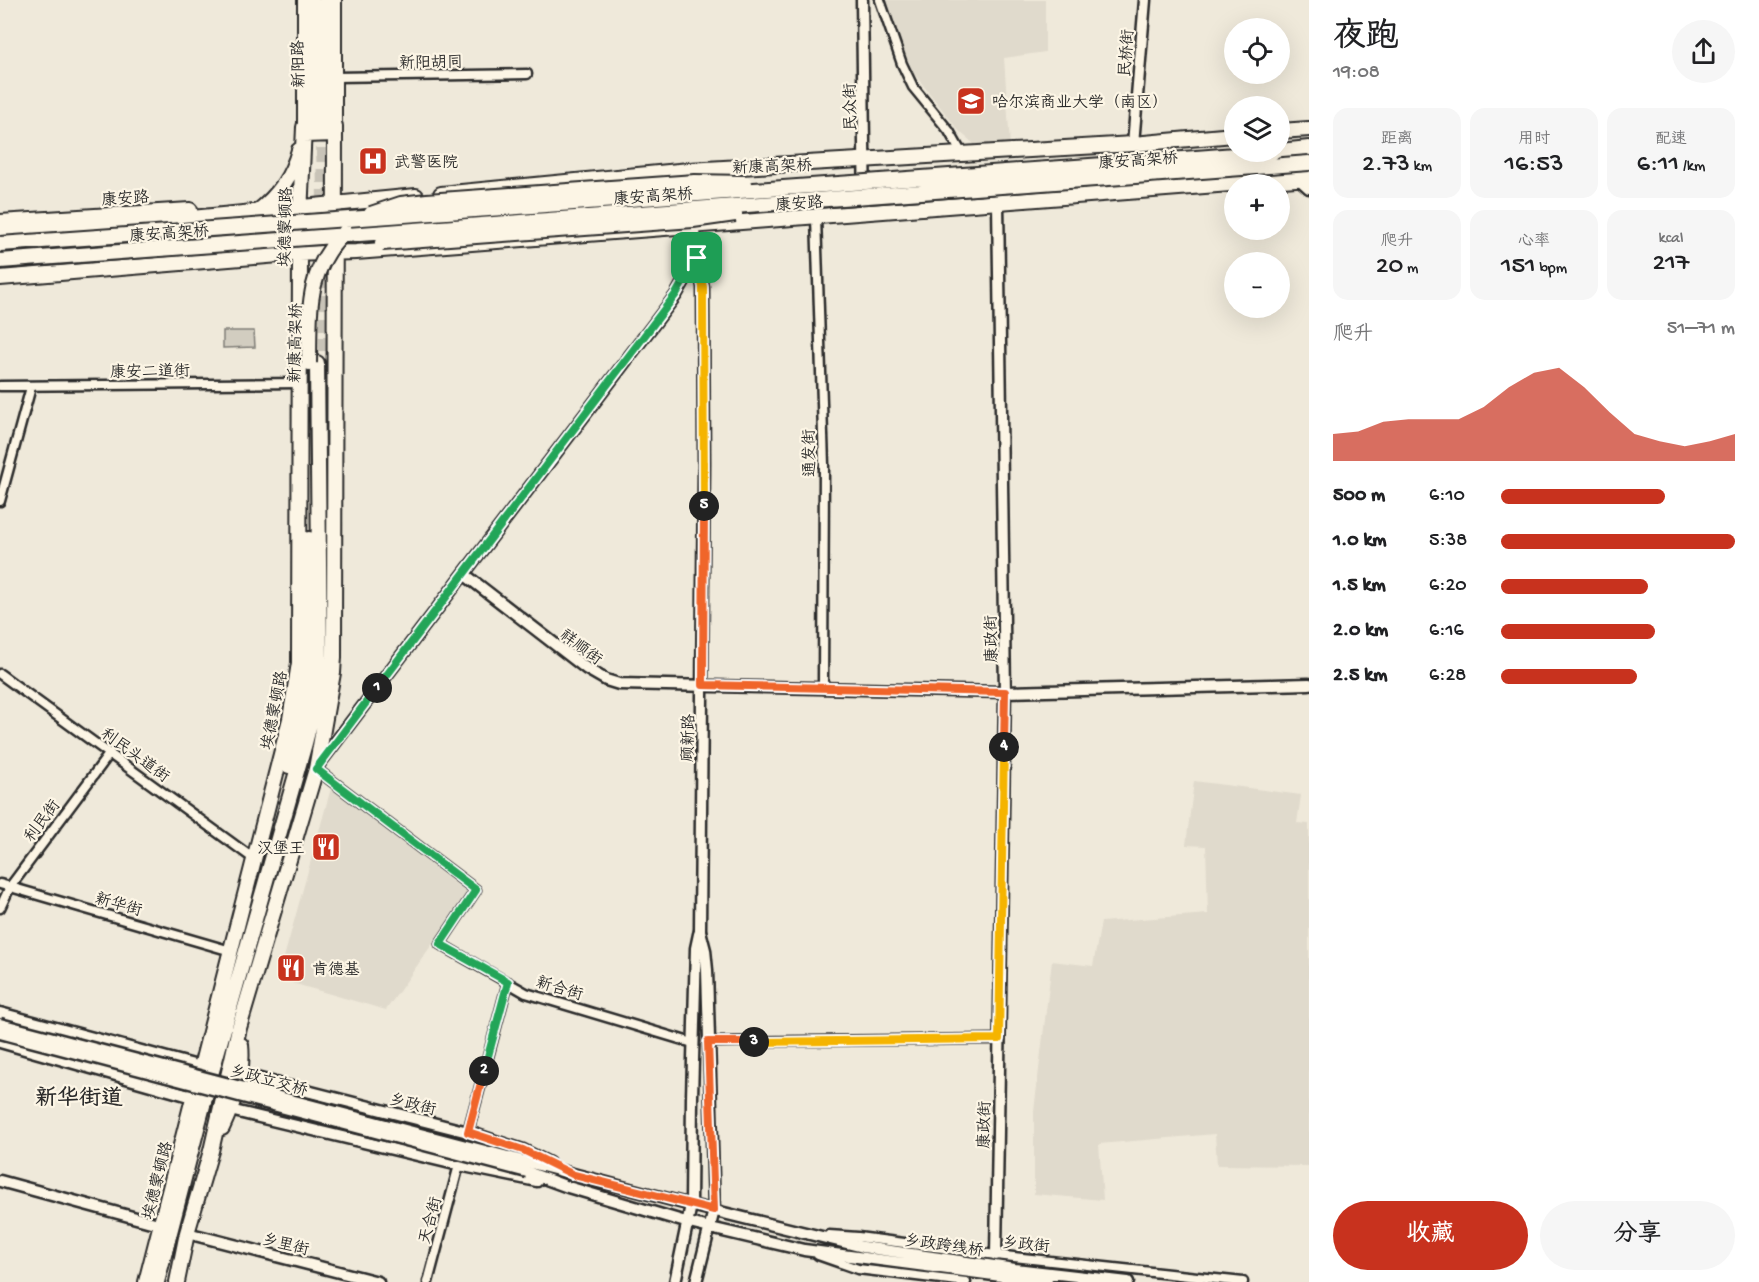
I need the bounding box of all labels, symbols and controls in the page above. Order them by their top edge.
map controls [1224,18,1290,318]
button: locate [1224,18,1290,84]
text: 夜跑 [1333,20,1399,58]
button: share [1672,20,1735,83]
street label: 民桥街 [1116,29,1140,78]
street label: 新阳路 [289,40,310,88]
street label: 新阳胡同 [399,53,463,75]
text: 19:08 [1333,62,1380,85]
street label: 民众街 [841,83,862,131]
school or university icon: 哈尔滨商业大学（南区） [955,85,987,117]
place label: 哈尔滨商业大学（南区） [992,93,1168,114]
button: layers [1224,96,1290,162]
text: 距离 [1381,131,1413,150]
text: 用时 [1518,131,1550,150]
text: 配速 [1655,131,1687,150]
hospital icon: 武警医院 [357,145,389,177]
street label: 康安高架桥 [1098,148,1179,175]
text: 2.73 [1362,150,1410,181]
text: 16:53 [1504,150,1564,181]
text: 6:11 [1637,150,1679,181]
place label: 武警医院 [394,153,458,174]
street label: 新康高架桥 [732,156,812,179]
text: km [1410,158,1432,177]
text: /km [1679,158,1705,177]
button: + [1224,174,1290,240]
street label: 康安高架桥 [613,184,694,211]
street label: 康安路 [100,187,150,212]
street label: 埃德蒙顿路 [275,187,298,267]
street label: 康安路 [774,192,824,217]
street label: 康安高架桥 [129,221,210,248]
text: kcal [1659,230,1683,249]
pin [671,232,722,283]
text: 爬升 [1381,233,1413,252]
text: 心率 [1518,233,1550,252]
icon: arrive [680,241,713,274]
text: 217 [1653,249,1689,280]
button: − [1224,252,1290,318]
text: 20 [1376,252,1403,283]
text: 151 [1501,252,1536,283]
text: m [1403,260,1418,279]
text: bpm [1536,260,1567,279]
street label: 新康高架桥 [285,303,308,383]
text: 51–71 m [1667,318,1735,341]
text: 爬升 [1333,324,1373,347]
street label: 康安二道街 [110,361,190,384]
street label: 通发街 [801,429,821,477]
text: 500 m [1333,485,1385,508]
text: 6:10 [1429,485,1465,508]
pin: 5 [689,491,719,521]
text: 5 [700,496,708,515]
text: 1.0 km [1333,530,1387,553]
text: 5:38 [1429,530,1467,553]
text: 1.5 km [1333,575,1386,598]
text: 6:20 [1429,575,1467,598]
street label: 康政街 [982,615,1003,663]
text: 2.0 km [1333,620,1388,643]
text: 6:16 [1429,620,1464,643]
street label: 祥顺街 [555,626,605,671]
text: 2.5 km [1333,665,1387,688]
text: 6:28 [1429,665,1466,688]
street label: 埃德蒙顿路 [258,669,293,752]
pin: 1 [362,673,392,703]
text: 1 [374,678,380,697]
street label: 顾新路 [679,714,700,762]
street label: 利民头道街 [96,725,172,788]
pin: 4 [989,732,1019,762]
text: 4 [1000,737,1008,756]
street label: 利民街 [21,797,66,847]
restaurant icon: 汉堡王 [310,831,342,863]
place label: 汉堡王 [257,840,305,860]
street label: 新华街 [92,890,144,922]
restaurant icon: 肯德基 [275,952,307,984]
place label: 肯德基 [312,960,360,981]
street label: 新合街 [533,972,585,1006]
pin: 3 [739,1027,769,1057]
text: 3 [750,1032,758,1051]
pin: 2 [469,1056,499,1086]
street label: 乡政立交桥 [227,1061,310,1102]
text: 2 [480,1061,488,1080]
district label: 新华街道 [35,1086,123,1113]
street label: 乡政街 [387,1089,438,1121]
street label: 康政街 [975,1101,996,1149]
street label: 埃德蒙顿路 [139,1139,178,1222]
street label: 天合街 [415,1195,448,1247]
button: 收藏 [1333,1201,1528,1270]
button: 分享 [1540,1201,1735,1270]
street label: 乡里街 [260,1229,311,1261]
street label: 乡政跨线桥 [903,1231,985,1262]
street label: 乡政街 [1001,1233,1051,1258]

